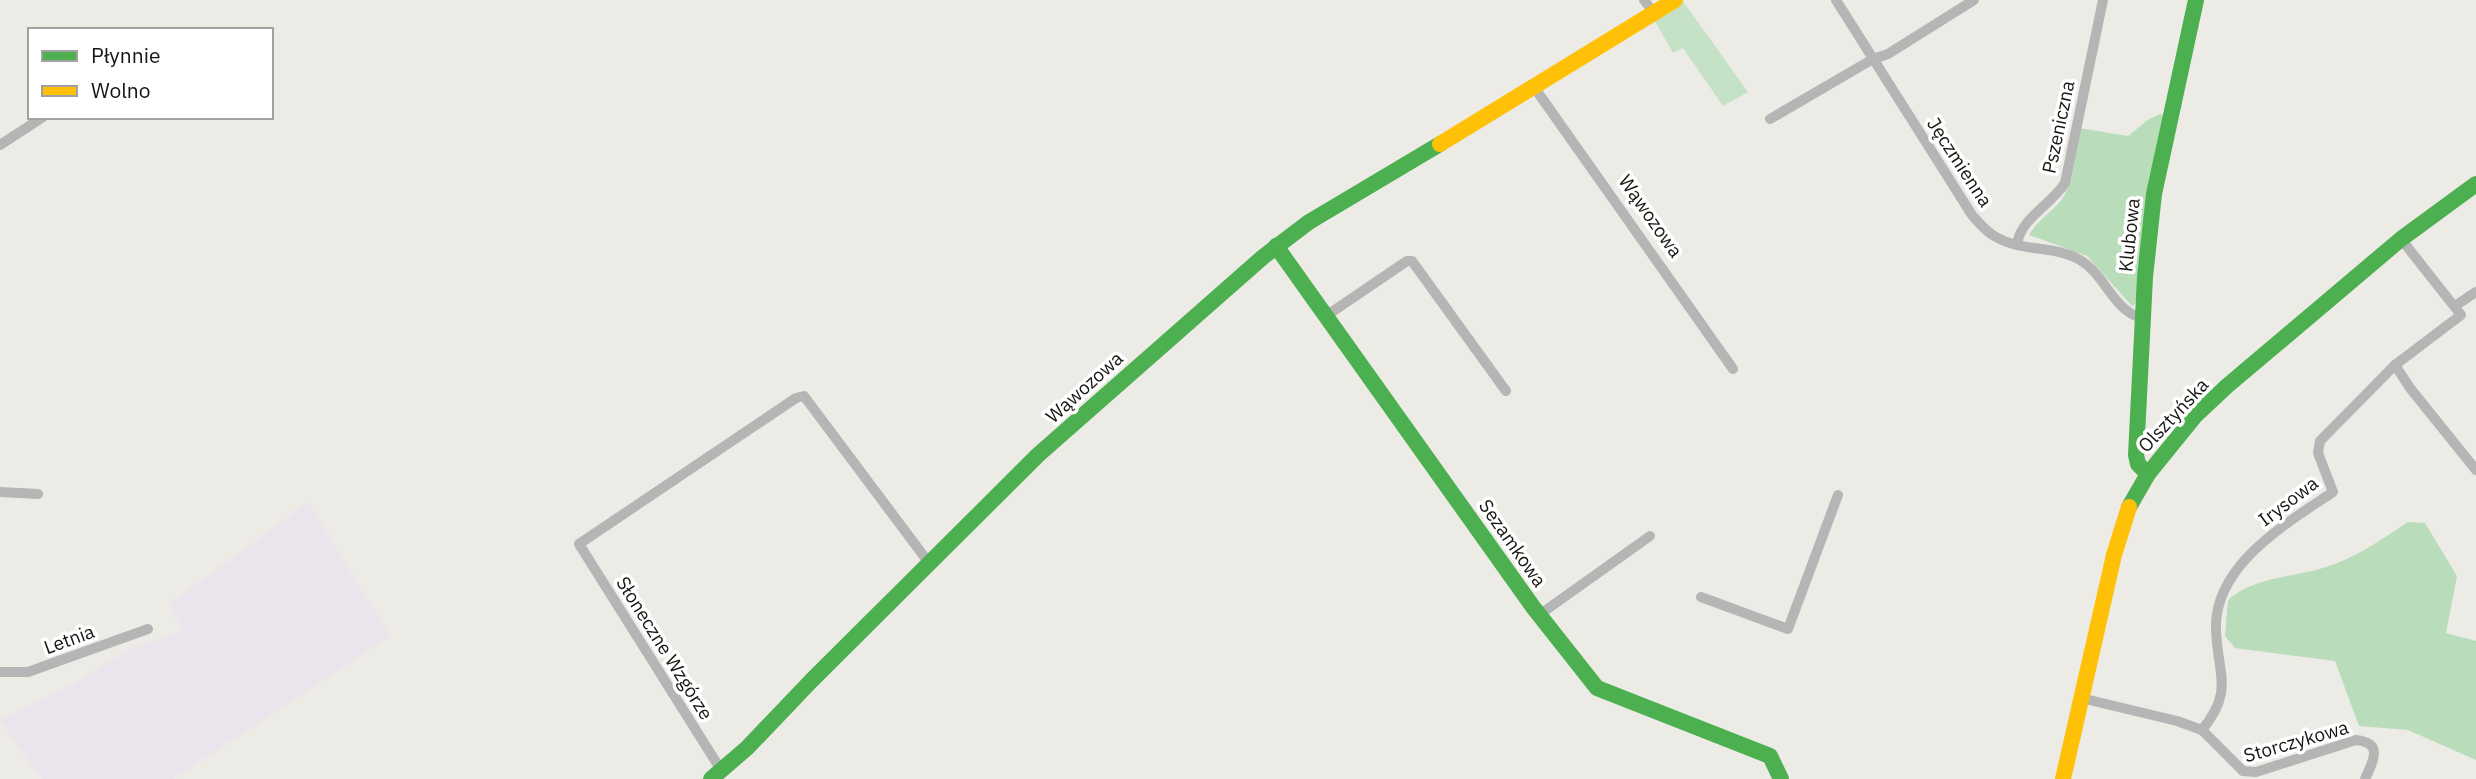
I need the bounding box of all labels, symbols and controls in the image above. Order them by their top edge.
legend [28,28,273,119]
text: Płynnie [91,41,160,69]
text: Wolno [91,76,151,104]
street label: Pszeniczna [2036,78,2080,176]
street label: Jęczmienna [1922,113,1998,211]
street label: Wąwozowa [1614,170,1688,262]
street label: Klubowa [2113,197,2145,273]
street label: Wąwozowa [1040,346,1128,428]
street label: Olsztyńska [2133,373,2213,457]
street label: Irysowa [2253,471,2323,531]
street label: Sezamkowa [1474,494,1552,592]
street label: Słoneczne Wzgórze [611,572,719,724]
street label: Letnia [40,619,98,659]
street label: Storczykowa [2241,715,2351,767]

